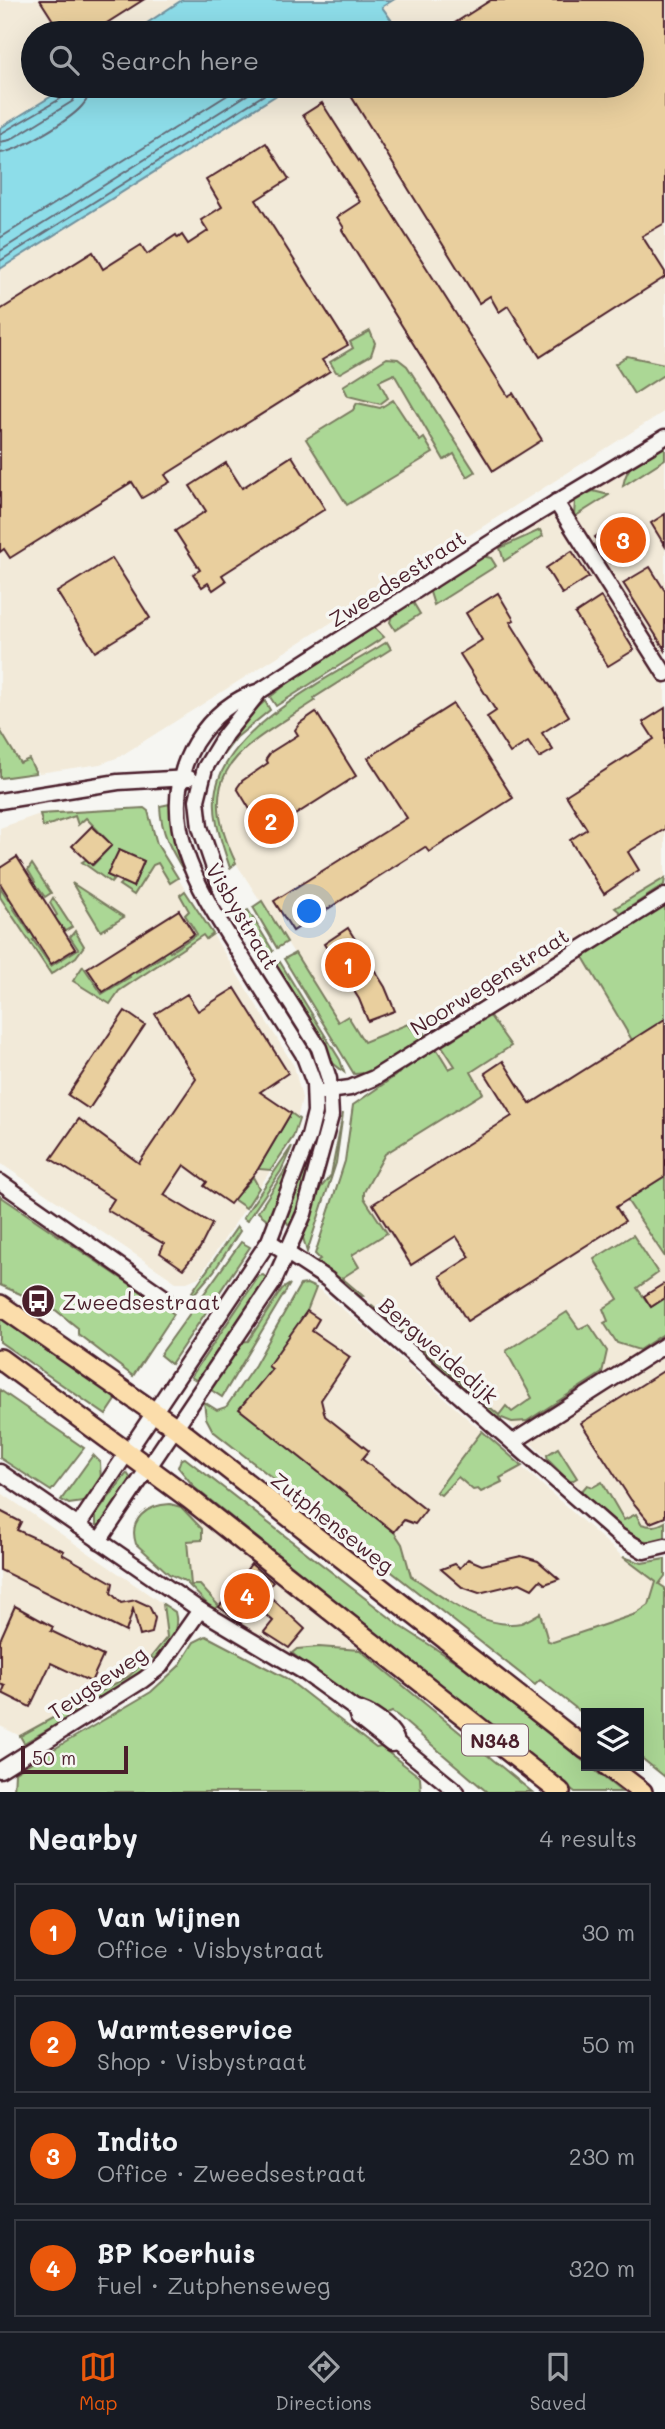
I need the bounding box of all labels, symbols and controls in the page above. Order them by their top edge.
search box [21,21,644,98]
icon: search [45,41,83,79]
text: Search here [101,43,259,77]
pin: 3 [600,514,646,566]
street label: Zweedsestraat [323,524,471,632]
pin: 2 [248,795,294,847]
street label: Visbystraat [201,858,285,974]
your location [292,894,326,928]
street label: Noorwegenstraat [404,921,574,1041]
pin: 1 [325,939,371,991]
bus stop icon: Zweedsestraat [19,1282,57,1320]
place label: Zweedsestraat [62,1288,220,1315]
street label: Bergweidedijk [374,1291,504,1409]
street label: Zutphenseweg [266,1465,400,1579]
pin: 4 [224,1570,270,1622]
street label: Teugseweg [43,1639,151,1725]
map controls [581,1708,644,1771]
button: layers [581,1708,644,1771]
road number: N348 [462,1724,528,1756]
scale bar [21,1743,128,1775]
text: 50 m [32,1745,76,1770]
text: Nearby [28,1818,138,1858]
text: 4 results [540,1823,637,1853]
text: Van Wijnen [97,1900,241,1934]
text: 1 [48,1917,58,1947]
text: 30 m [582,1917,635,1947]
text: Office · Visbystraat [97,1934,324,1964]
text: Warmteservice [97,2012,292,2046]
text: 2 [47,2029,59,2059]
text: 50 m [582,2029,635,2059]
text: Shop · Visbystraat [97,2046,307,2076]
text: Indito [97,2124,178,2158]
text: 3 [46,2141,60,2171]
text: 230 m [569,2141,635,2171]
text: Office · Zweedsestraat [97,2158,366,2188]
text: BP Koerhuis [97,2236,255,2270]
text: 4 [46,2253,60,2283]
text: 320 m [569,2253,635,2283]
text: Fuel · Zutphenseweg [97,2270,330,2300]
tab: Map [79,2348,118,2415]
tab: Directions [275,2348,372,2415]
tab: Saved [530,2348,586,2415]

